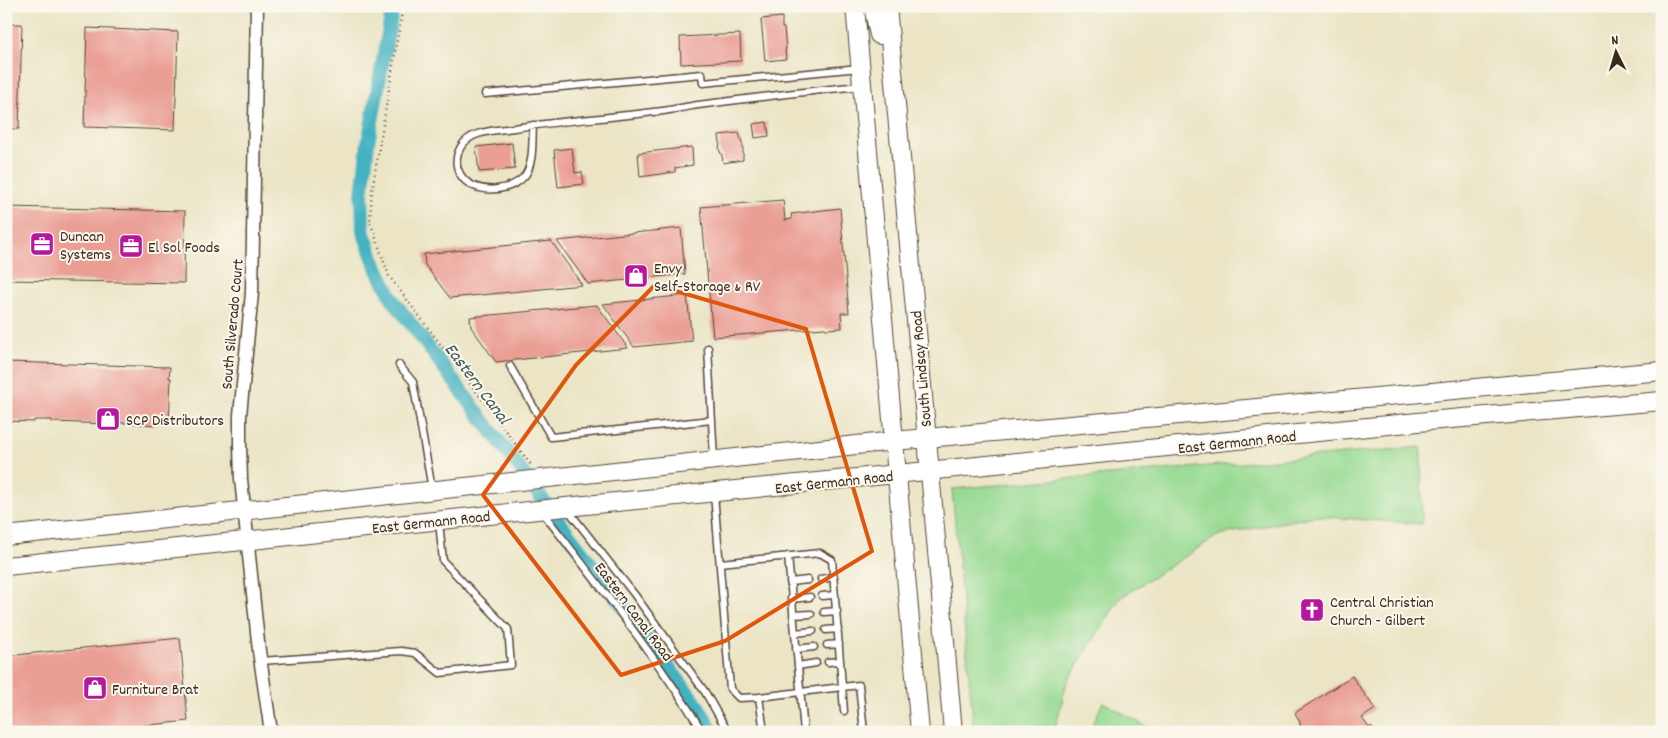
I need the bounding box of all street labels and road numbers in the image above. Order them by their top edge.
street label: South Silverado Court [216,258,251,390]
street label: South Lindsay Road [906,310,939,428]
street label: East Germann Road [1177,426,1298,461]
street label: East Germann Road [774,466,895,501]
street label: East Germann Road [371,506,492,541]
street label: Eastern Canal Road [588,558,678,667]

